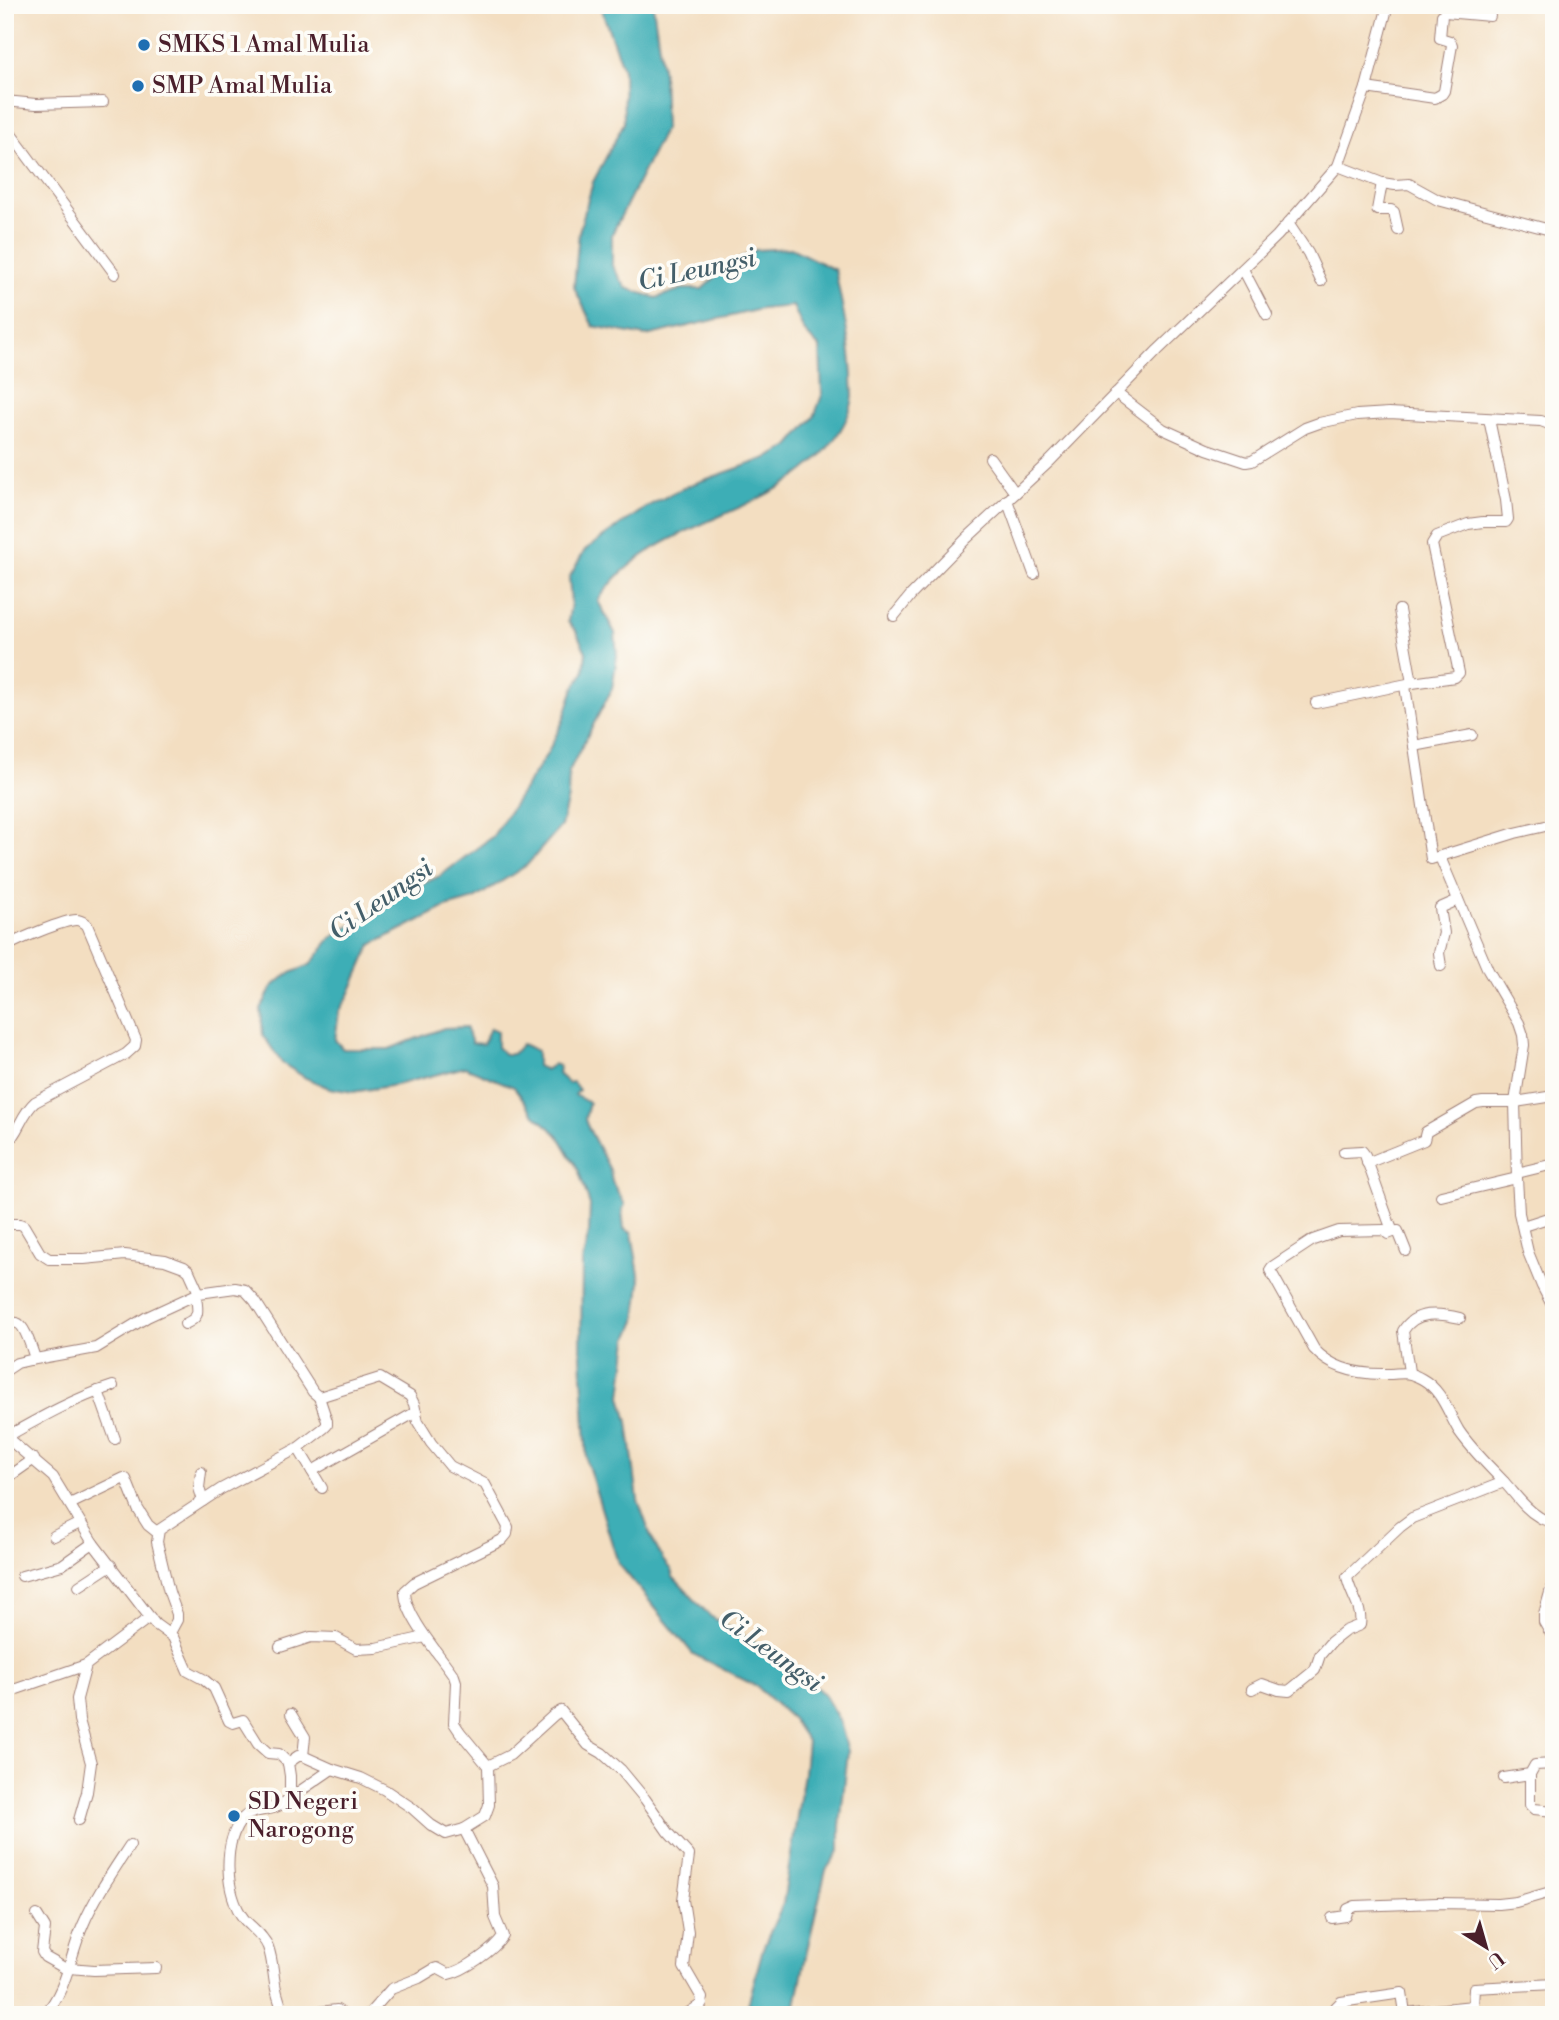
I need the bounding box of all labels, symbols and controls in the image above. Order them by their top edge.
place label: SMKS 1 Amal Mulia [158,30,370,60]
marker: SMKS 1 Amal Mulia [136,37,152,53]
place label: SMP Amal Mulia [152,71,333,101]
marker: SMP Amal Mulia [130,78,146,94]
water label: Ci Leungsi [635,242,760,298]
water label: Ci Leungsi [323,852,440,947]
water label: Ci Leungsi [713,1603,830,1700]
place label: SD Negeri Narogong [248,1787,358,1845]
marker: SD Negeri Narogong [226,1808,242,1824]
north arrow [1450,1912,1520,1982]
text: U [1482,1946,1509,1974]

